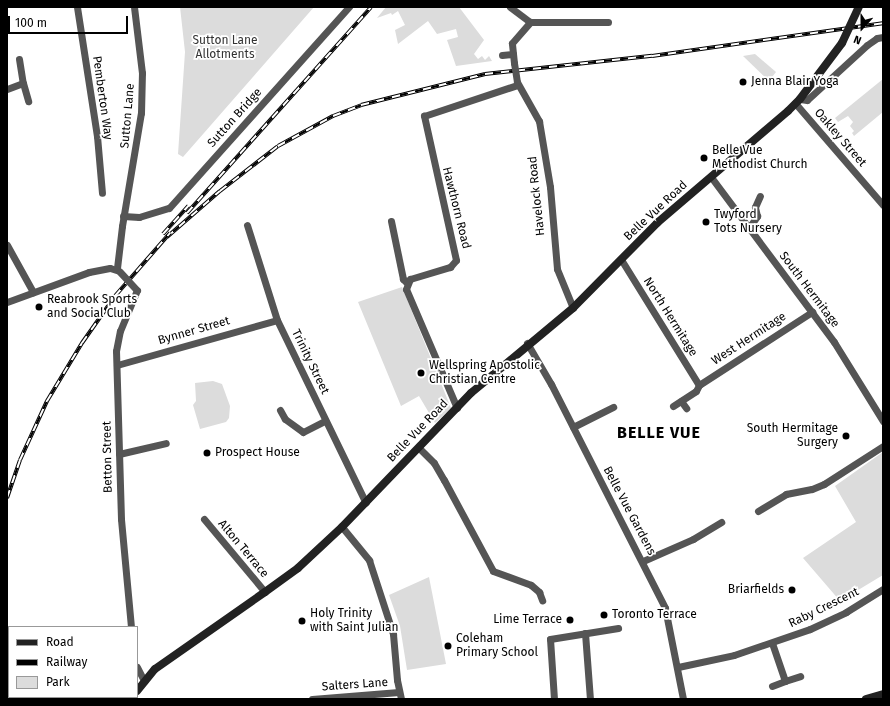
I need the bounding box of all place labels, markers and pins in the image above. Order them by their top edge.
place label: Jenna Blair Yoga [751,75,839,89]
marker: Jenna Blair Yoga [738,77,748,87]
place label: Belle Vue Methodist Church [712,144,808,172]
marker: Belle Vue Methodist Church [699,153,709,163]
place label: Twyford Tots Nursery [714,208,782,236]
marker: Twyford Tots Nursery [701,217,711,227]
place label: Reabrook Sports and Social Club [47,293,137,321]
marker: Reabrook Sports and Social Club [34,302,44,312]
place label: Wellspring Apostolic Christian Centre [429,359,540,387]
marker: Wellspring Apostolic Christian Centre [416,368,426,378]
place label: South Hermitage Surgery [747,422,838,450]
marker: South Hermitage Surgery [841,431,851,441]
place label: Prospect House [215,446,300,460]
marker: Prospect House [202,448,212,458]
place label: Briarfields [728,583,784,597]
marker: Briarfields [787,585,797,595]
place label: Holy Trinity with Saint Julian [310,607,399,635]
place label: Toronto Terrace [612,608,697,622]
marker: Toronto Terrace [599,610,609,620]
place label: Lime Terrace [493,613,562,627]
marker: Lime Terrace [565,615,575,625]
marker: Holy Trinity with Saint Julian [297,616,307,626]
place label: Coleham Primary School [456,632,538,660]
marker: Coleham Primary School [443,641,453,651]

